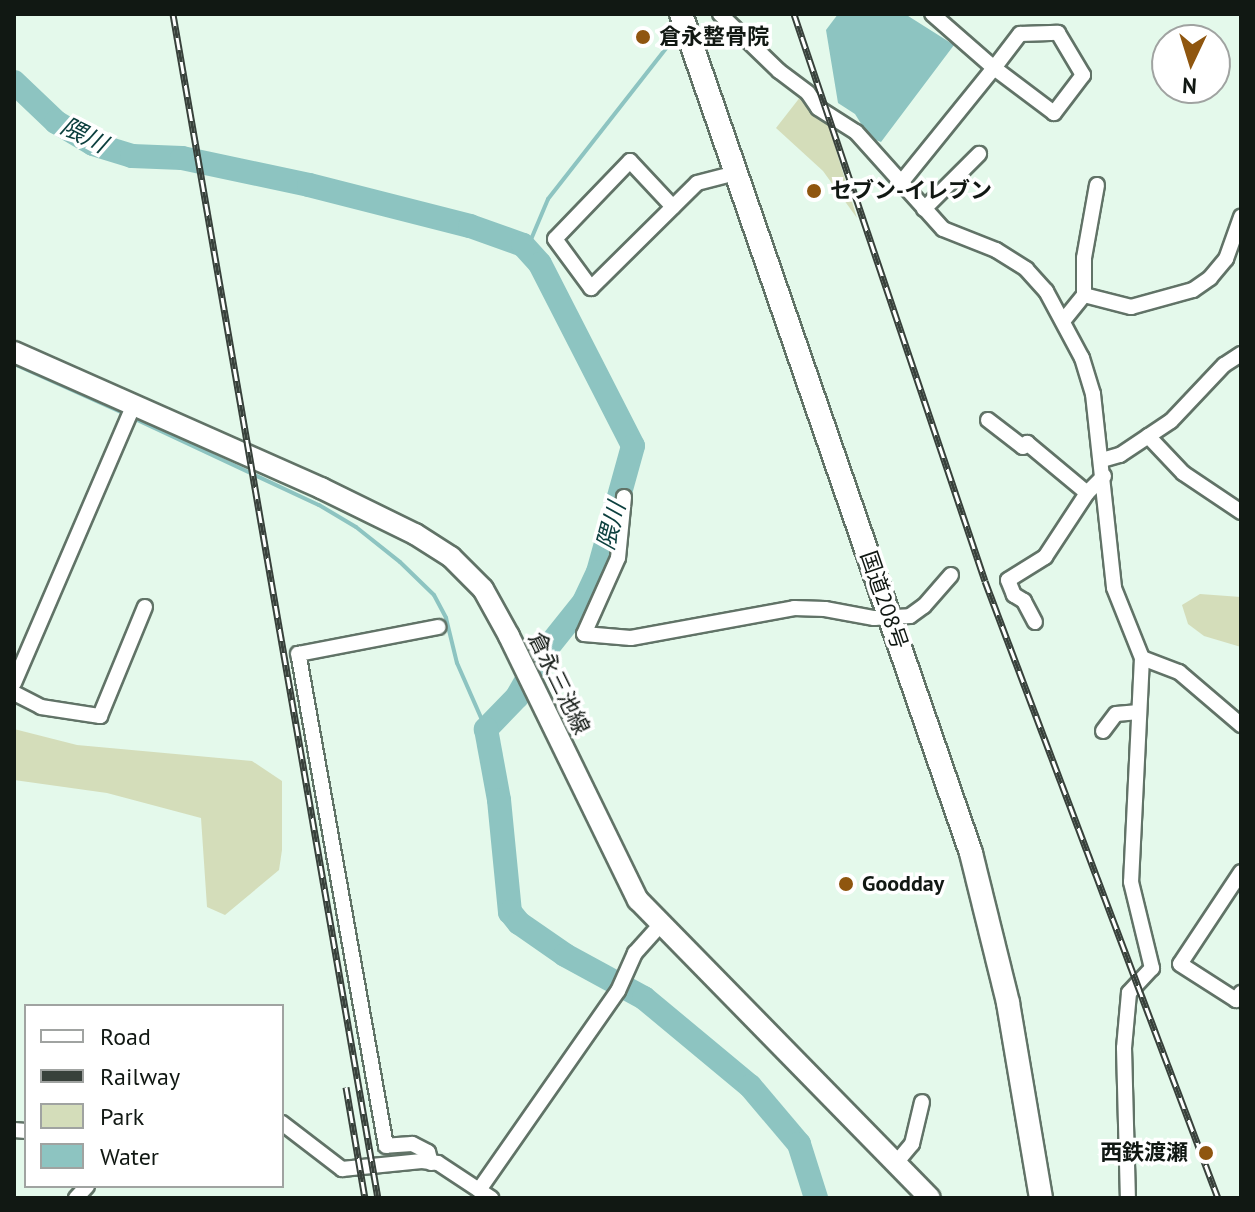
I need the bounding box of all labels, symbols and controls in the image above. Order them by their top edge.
place label: 倉永整骨院 [659,24,769,50]
north arrow [1151,24,1231,104]
marker: 倉永整骨院 [634,28,652,46]
text: N [1181,71,1198,100]
water label: 隈川 [56,111,112,159]
place label: セブン-イレブン [830,178,992,204]
marker: セブン-イレブン [805,182,823,200]
water label: 隈川 [591,499,631,553]
street label: 国道208号 [855,547,913,653]
street label: 倉永三池線 [523,628,595,738]
place label: Goodday [862,871,944,897]
marker: Goodday [837,875,855,893]
legend [24,1004,284,1188]
text: Road [100,1021,151,1052]
text: Railway [100,1061,180,1092]
text: Park [100,1101,144,1132]
place label: 西鉄渡瀬 [1100,1140,1188,1166]
text: Water [100,1141,159,1172]
marker: 西鉄渡瀬 [1195,1142,1217,1164]

